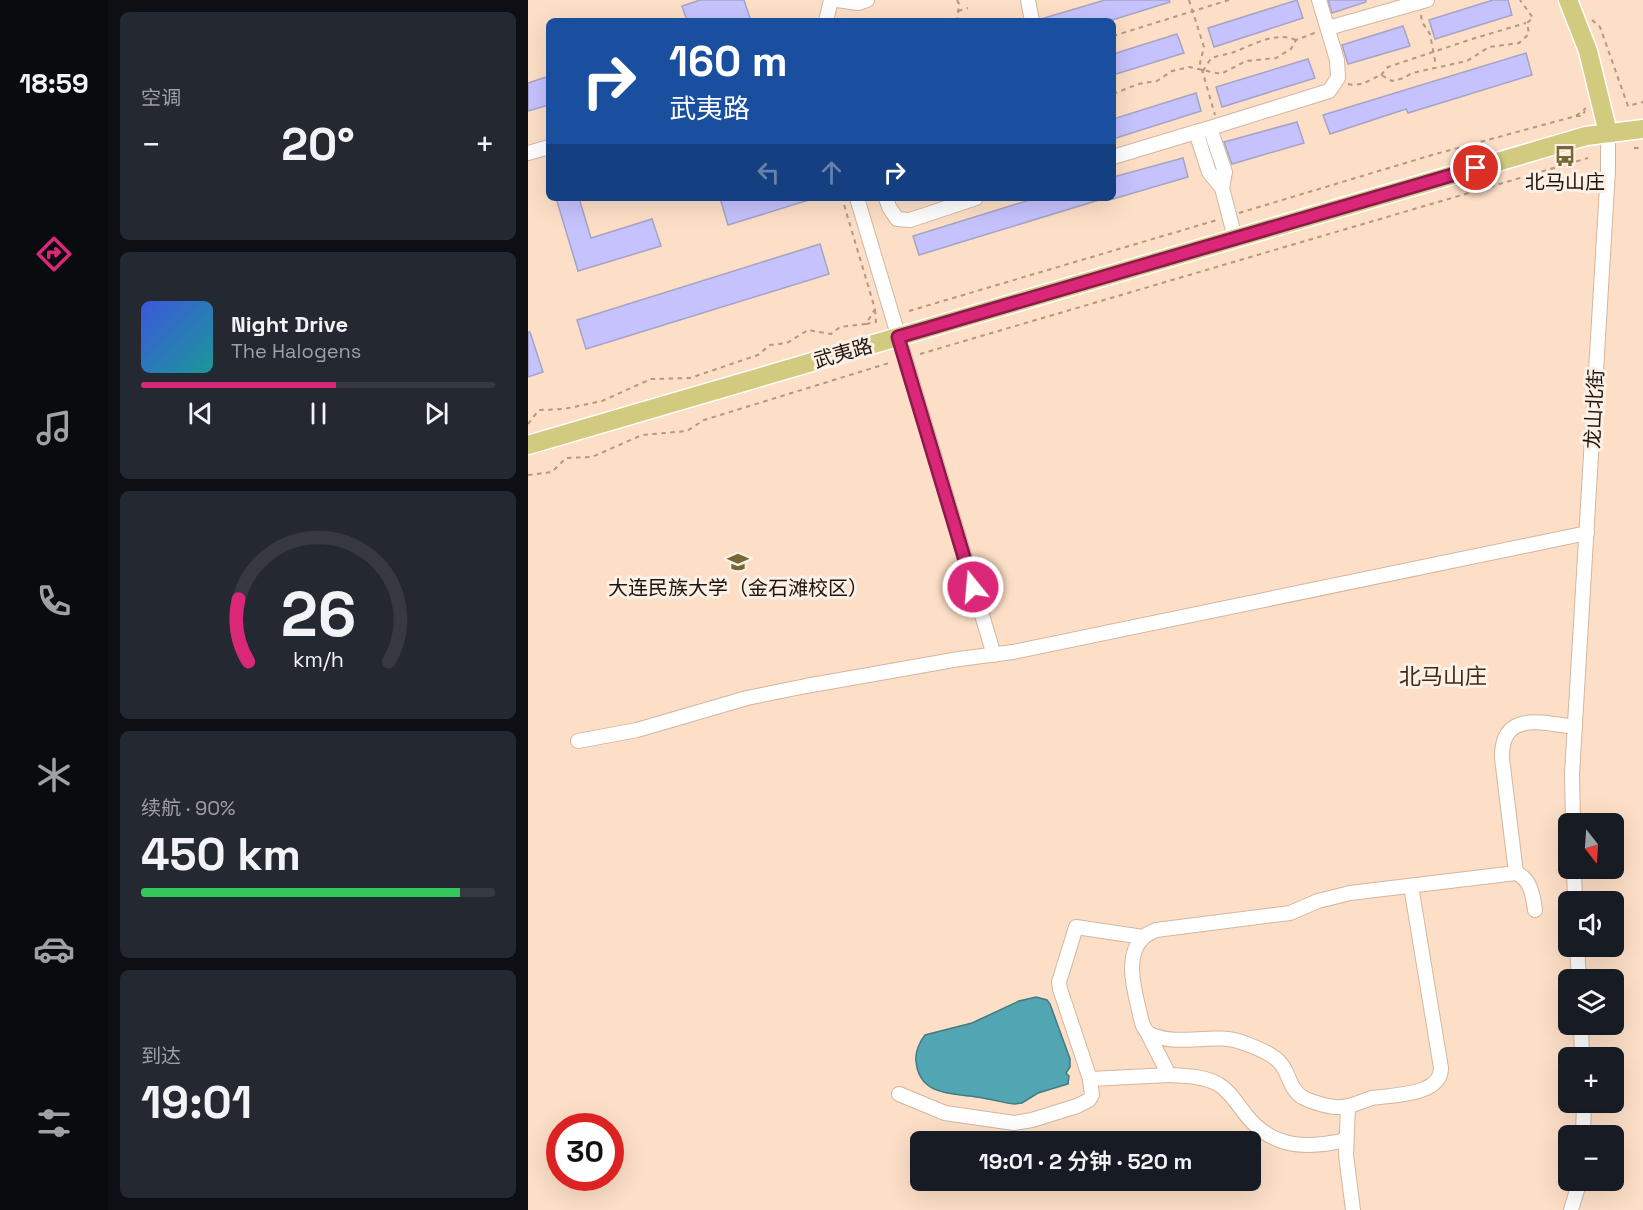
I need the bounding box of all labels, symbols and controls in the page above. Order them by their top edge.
text: 160 m [669,35,788,88]
icon: right [570,42,648,120]
text: 18:59 [19,66,89,101]
text: 空调 [141,85,181,111]
text: 武夷路 [669,91,750,126]
text: 20° [281,116,355,173]
text: − [141,124,161,166]
text: + [475,124,495,166]
pin [1450,142,1501,193]
bus stop icon: 北马山庄 [1553,144,1577,168]
icon: arrive [1459,151,1492,184]
icon: left [752,156,785,189]
icon: ahead [815,156,848,189]
icon: right [878,156,911,189]
place label: 北马山庄 [1525,169,1605,195]
icon: directions [33,233,75,275]
text: Night Drive [231,310,348,338]
street label: 武夷路 [811,332,875,374]
text: The Halogens [231,338,361,364]
street label: 龙山北街 [1579,368,1609,450]
icon: previous [184,397,217,430]
icon: pause [302,397,335,430]
icon: next [420,397,453,430]
icon: music [33,407,75,449]
school or university icon: 大连民族大学（金石滩校区） [726,550,750,574]
position arrow [941,555,1005,619]
text: 26 [280,575,356,654]
place label: 大连民族大学（金石滩校区） [608,575,868,601]
icon: phone [33,580,75,622]
text: km/h [292,646,344,673]
district label: 北马山庄 [1399,662,1487,690]
icon: climate [33,754,75,796]
text: 续航 · 90% [141,795,236,821]
north arrow [1558,813,1624,879]
map controls [1558,813,1624,1191]
text: 450 km [141,826,301,883]
button: sound [1558,891,1624,957]
icon: car [33,928,75,970]
button: layers [1558,969,1624,1035]
text: 到达 [141,1043,181,1069]
button: + [1558,1047,1624,1113]
text: 19:01 [141,1074,252,1131]
icon: filters [33,1102,75,1144]
speed limit sign: 30 [546,1113,624,1191]
button: − [1558,1125,1624,1191]
text: 19:01 · 2 分钟 · 520 m [979,1147,1192,1175]

